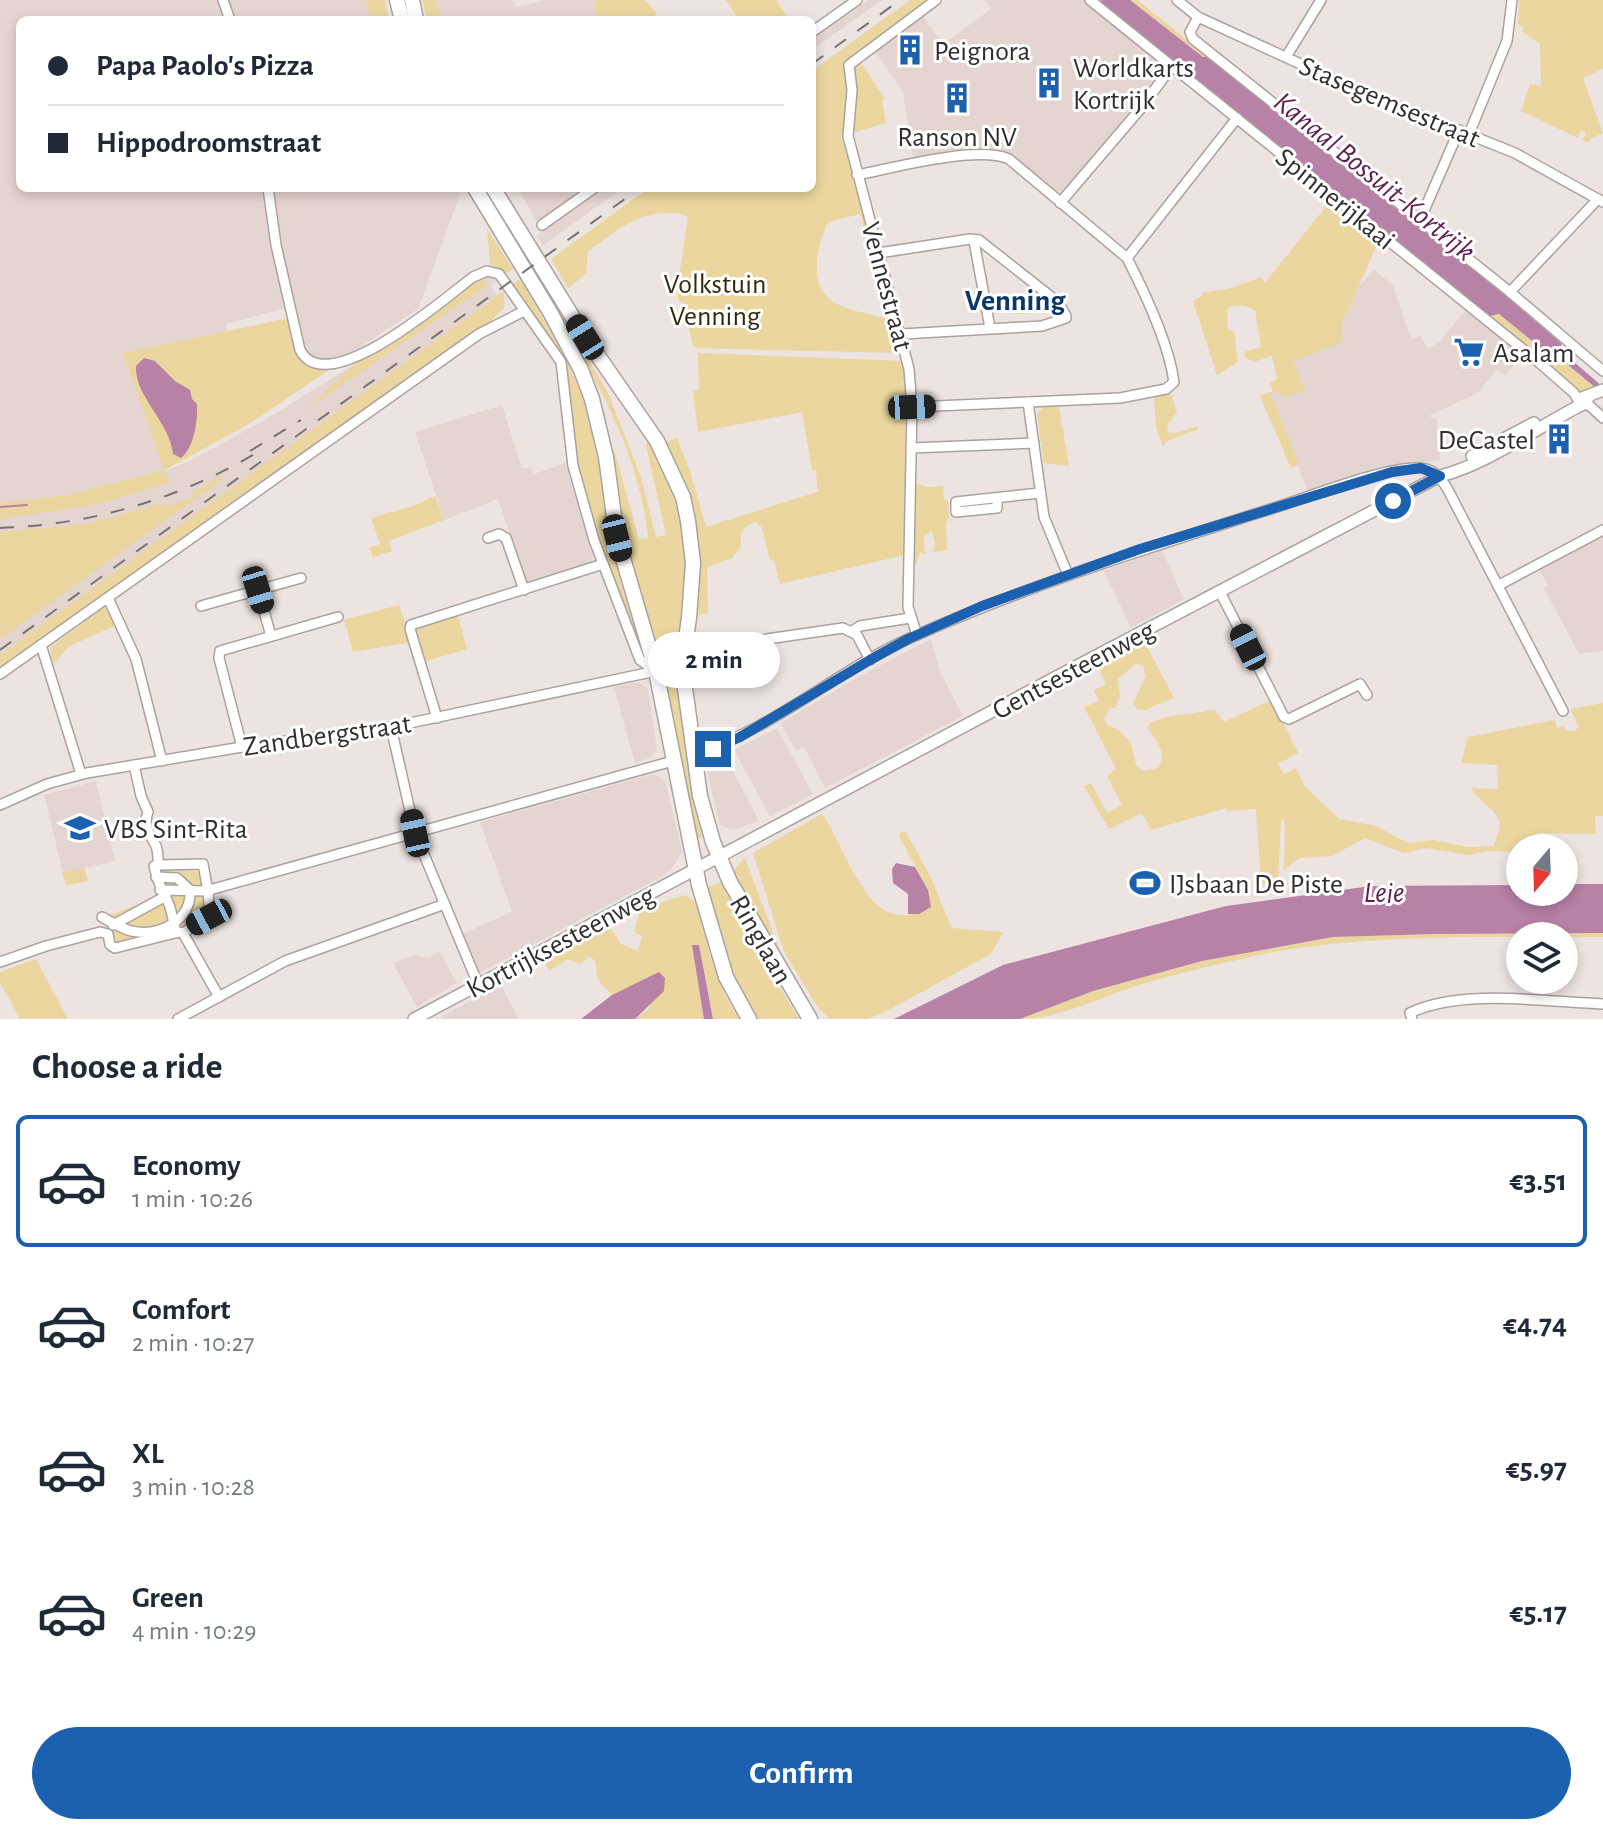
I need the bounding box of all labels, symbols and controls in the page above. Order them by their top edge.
building icon: Peignora [893,33,927,67]
place label: Peignora [934,38,1030,66]
text: Papa Paolo's Pizza [96,51,314,81]
street label: Stasegemsestraat [1295,52,1484,153]
place label: Worldkarts Kortrijk [1073,55,1194,115]
building icon: Worldkarts Kortrijk [1032,66,1066,100]
building icon: Ranson NV [940,81,974,115]
water label: Kanaal Bossuit-Kortrijk [1268,87,1481,267]
place label: Ranson NV [897,124,1017,152]
text: Hippodroomstraat [96,128,321,158]
street label: Spinnerijkaai [1270,143,1399,256]
street label: Vennestraat [855,219,917,354]
park label: Volkstuin Venning [664,271,766,331]
district label: Venning [965,286,1066,316]
car [562,310,608,364]
supermarket icon: Asalam [1452,335,1486,369]
place label: Asalam [1493,340,1574,368]
car [888,394,936,420]
building icon: DeCastel [1542,422,1576,456]
place label: DeCastel [1438,427,1535,455]
route start [1375,483,1411,519]
car [600,512,634,564]
car [240,564,276,616]
street label: Gentsesteenweg [988,616,1160,725]
car [1226,620,1270,674]
callout: 2 min [647,633,779,689]
text: 2 min [685,647,743,673]
street label: Zandbergstraat [242,710,413,762]
route end [695,731,731,767]
car [398,807,432,859]
school or university icon: VBS Sint-Rita [63,811,97,845]
place label: VBS Sint-Rita [104,816,248,844]
north arrow [1506,834,1578,906]
map controls [1506,834,1578,994]
sports icon: IJsbaan De Piste [1128,866,1162,900]
place label: IJsbaan De Piste [1169,871,1343,899]
water label: Leie [1364,878,1404,908]
street label: Kortrijksesteenweg [462,881,660,1004]
street label: Ringlaan [724,891,797,989]
car [182,895,236,939]
button: layers [1506,922,1578,994]
text: Choose a ride [32,1049,222,1085]
icon: car [36,1145,108,1217]
text: Economy [132,1151,241,1181]
text: €3.51 [1509,1166,1567,1196]
text: 1 min · 10:26 [132,1186,253,1212]
icon: car [36,1289,108,1361]
text: Comfort [132,1295,231,1325]
text: €4.74 [1503,1310,1567,1340]
text: 2 min · 10:27 [132,1330,254,1356]
icon: car [36,1433,108,1505]
text: XL [132,1439,164,1469]
text: €5.97 [1506,1454,1567,1484]
text: 3 min · 10:28 [132,1474,255,1500]
icon: car [36,1577,108,1649]
text: Green [132,1583,204,1613]
text: €5.17 [1509,1598,1567,1628]
text: 4 min · 10:29 [132,1618,257,1644]
button: Confirm [32,1727,1571,1819]

